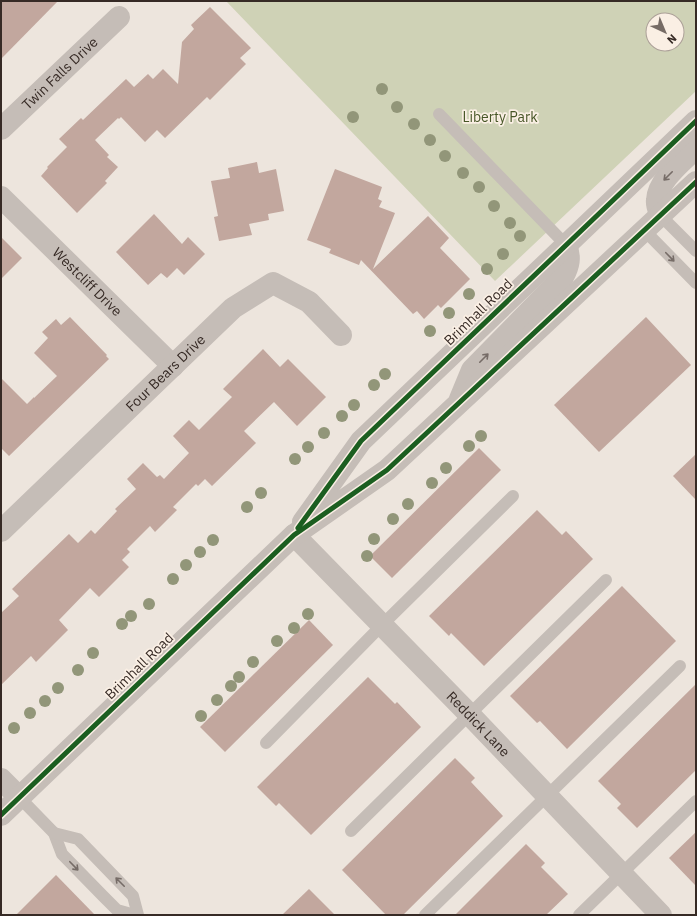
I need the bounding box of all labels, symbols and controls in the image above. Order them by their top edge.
north arrow [645,12,685,52]
text: N [664,31,680,47]
street label: Twin Falls Drive [18,33,102,113]
park label: Liberty Park [462,108,538,126]
one-way arrow [663,171,673,181]
street label: Westcliff Drive [49,244,126,320]
one-way arrow [665,252,675,262]
street label: Brimhall Road [440,275,516,349]
street label: Four Bears Drive [122,330,209,415]
one-way arrow [479,353,489,363]
street label: Brimhall Road [101,629,177,703]
street label: Reddick Lane [443,687,514,761]
one-way arrow [69,861,79,871]
one-way arrow [115,877,125,887]

